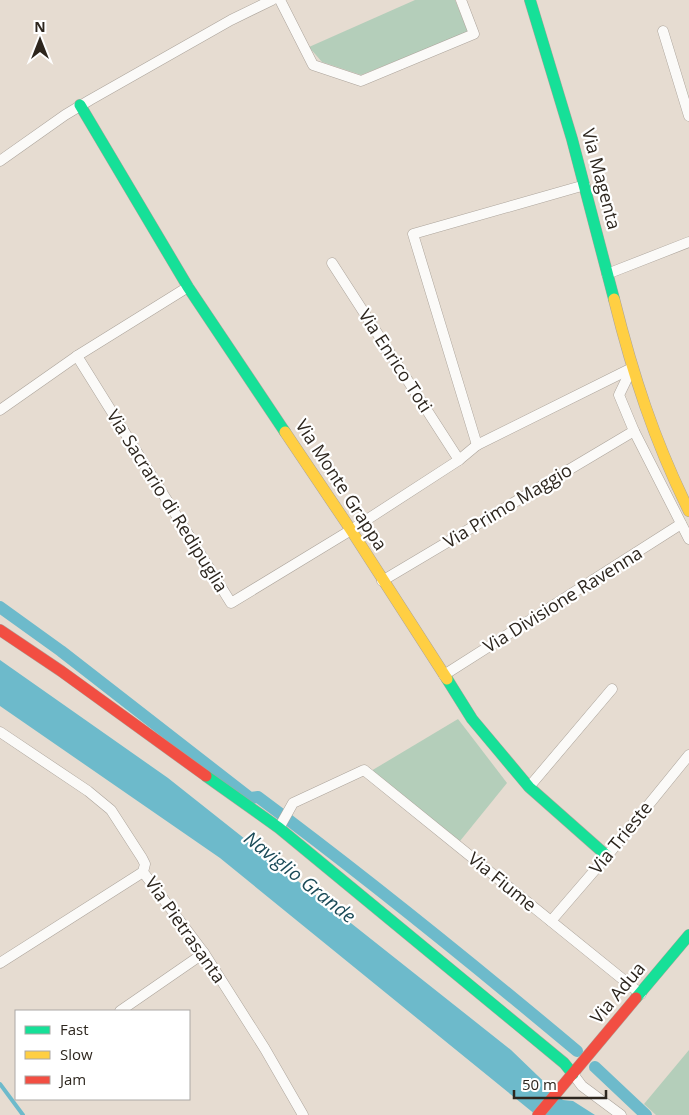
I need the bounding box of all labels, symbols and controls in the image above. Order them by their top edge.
north arrow [15,15,65,65]
text: N [34,17,46,36]
street label: Via Magenta [577,126,627,232]
street label: Via Enrico Toti [353,304,438,417]
street label: Via Sacrario di Redipuglia [102,405,234,596]
street label: Via Monte Grappa [290,414,393,555]
street label: Via Primo Maggio [439,457,576,553]
street label: Via Divisione Ravenna [478,540,646,658]
street label: Via Trieste [584,796,657,879]
water label: Naviglio Grande [239,825,361,929]
street label: Via Fiume [463,846,542,916]
street label: Via Pietrasanta [140,871,232,988]
street label: Via Adua [584,957,650,1028]
legend [15,1010,190,1100]
text: Fast [60,1019,89,1039]
text: Slow [60,1044,93,1064]
scale bar [514,1068,606,1100]
text: Jam [58,1069,86,1089]
text: 50 m [522,1074,557,1094]

